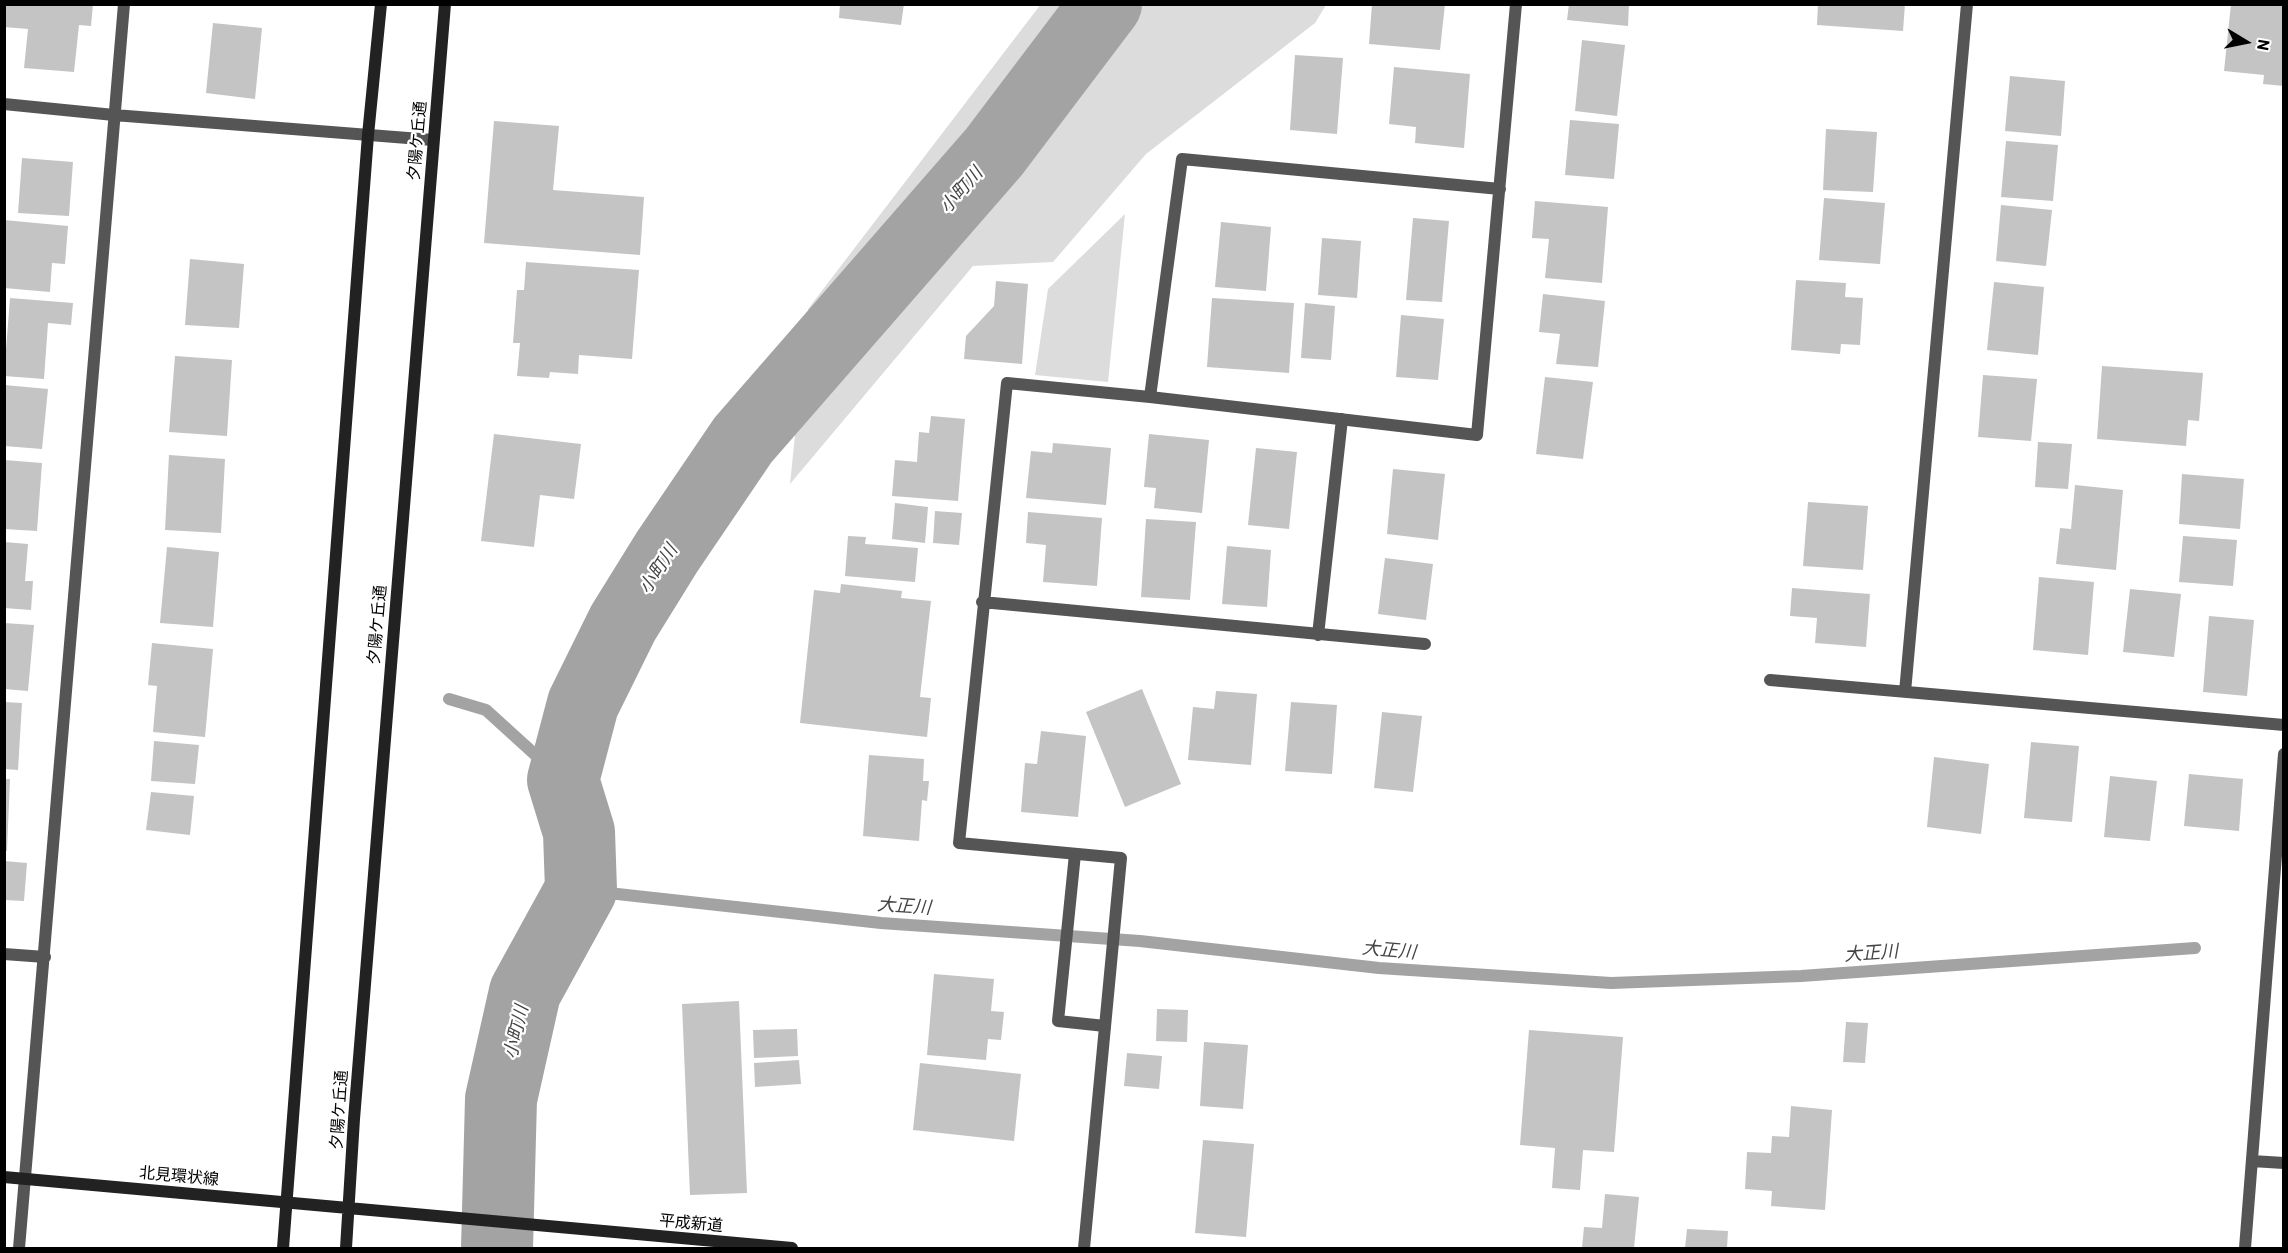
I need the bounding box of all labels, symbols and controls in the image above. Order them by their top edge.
north arrow [2216,12,2276,72]
text: N [2254,38,2274,52]
street label: 夕陽ケ丘通 [404,100,430,182]
water label: 小町川 [935,163,987,217]
water label: 小町川 [634,540,682,598]
street label: 夕陽ケ丘通 [364,584,390,666]
water label: 大正川 [876,893,932,919]
water label: 大正川 [1361,937,1417,963]
water label: 大正川 [1843,940,1899,966]
water label: 小町川 [499,1003,533,1061]
street label: 夕陽ケ丘通 [327,1069,351,1151]
street label: 北見環状線 [138,1163,220,1189]
street label: 平成新道 [658,1211,724,1235]

